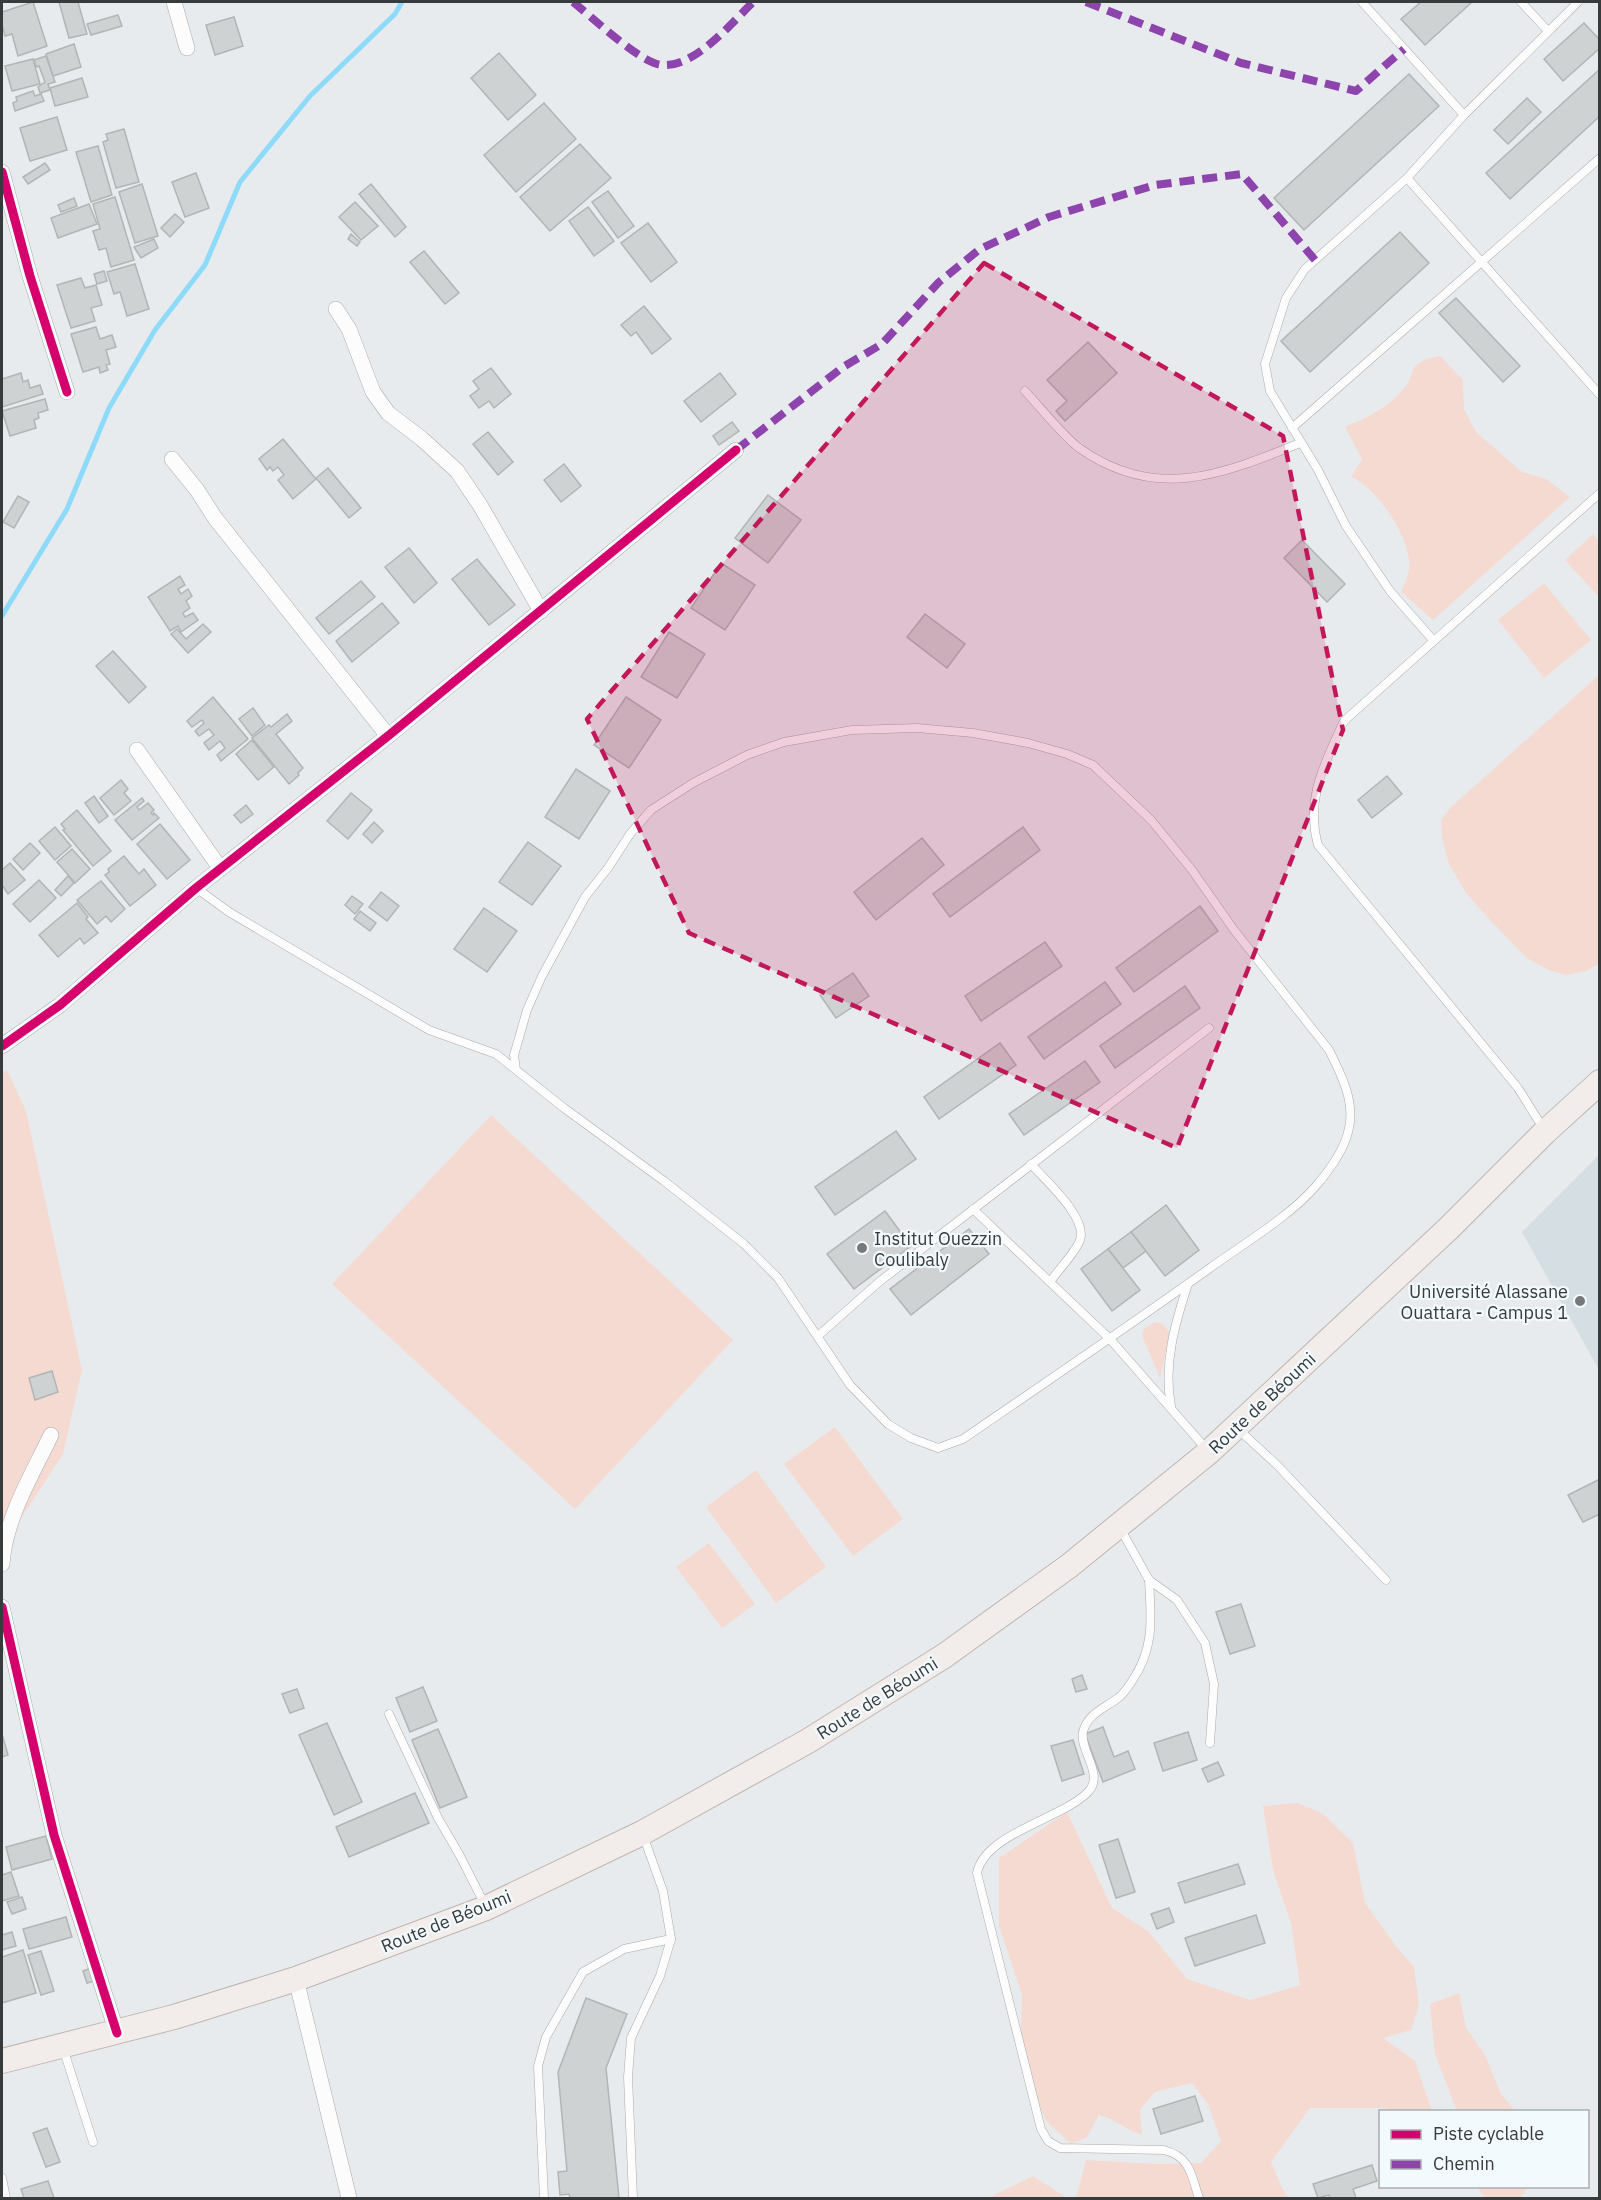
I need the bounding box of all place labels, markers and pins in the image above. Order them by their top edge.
place label: Institut Ouezzin Coulibaly [874,1227,1002,1271]
marker: Institut Ouezzin Coulibaly [855,1241,869,1255]
place label: Université Alassane Ouattara - Campus 1 [1401,1280,1568,1324]
marker: Université Alassane Ouattara - Campus 1 [1573,1294,1587,1308]

